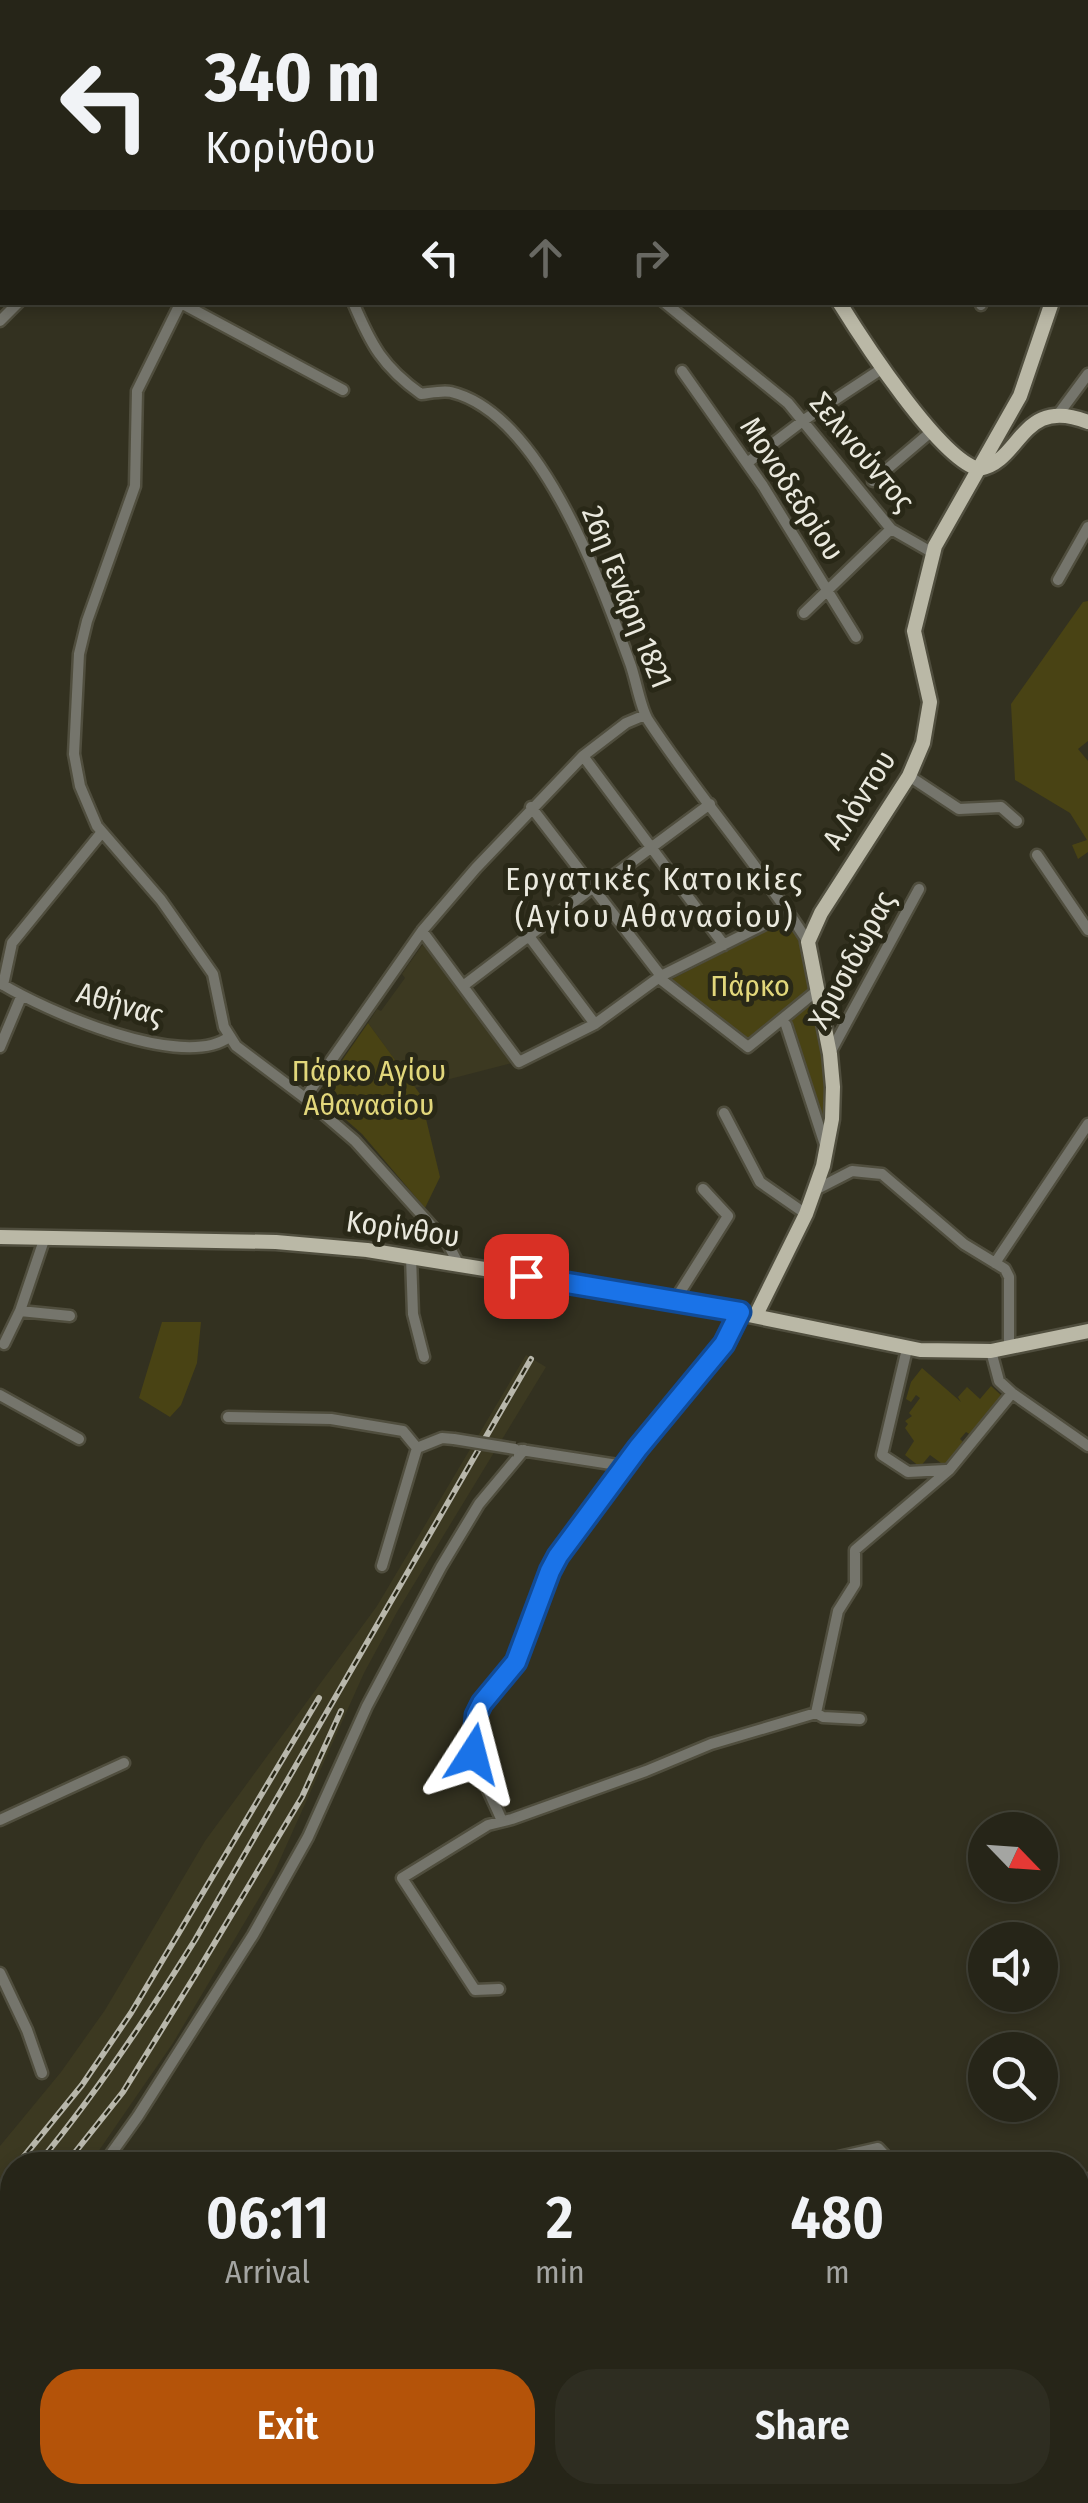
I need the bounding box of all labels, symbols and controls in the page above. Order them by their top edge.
text: 340 m [205,36,380,120]
icon: left [40,40,170,170]
text: Κορίνθου [205,121,376,175]
icon: left [413,230,468,285]
icon: ahead [518,230,573,285]
icon: right [623,230,678,285]
street label: Σελινούντος [802,385,922,519]
street label: Μονοδεδρίου [732,411,852,567]
street label: 26η Γενάρη 1821 [574,501,680,693]
street label: Α.Λόντου [815,744,903,856]
district label: Εργατικές Κατοικίες (Αγίου Αθανασίου) [505,860,805,935]
street label: Χρυσιδώρας [801,885,903,1035]
park label: Πάρκο [710,968,790,1004]
street label: Αθήνας [73,975,168,1034]
park label: Πάρκο Αγίου Αθανασίου [292,1053,446,1123]
street label: Κορίνθου [344,1203,462,1255]
pin [484,1234,569,1319]
icon: arrive [499,1249,554,1304]
position arrow [421,1702,525,1806]
north arrow [968,1812,1058,1902]
map controls [968,1812,1058,2122]
button: sound [968,1922,1058,2012]
button: search [968,2032,1058,2122]
text: 06:11 [206,2182,329,2254]
text: 2 [546,2182,574,2254]
text: 480 [790,2182,884,2254]
text: Arrival [225,2253,310,2291]
text: min [535,2253,585,2291]
text: m [825,2253,850,2291]
button: Exit [40,2369,535,2484]
button: Share [555,2369,1050,2484]

